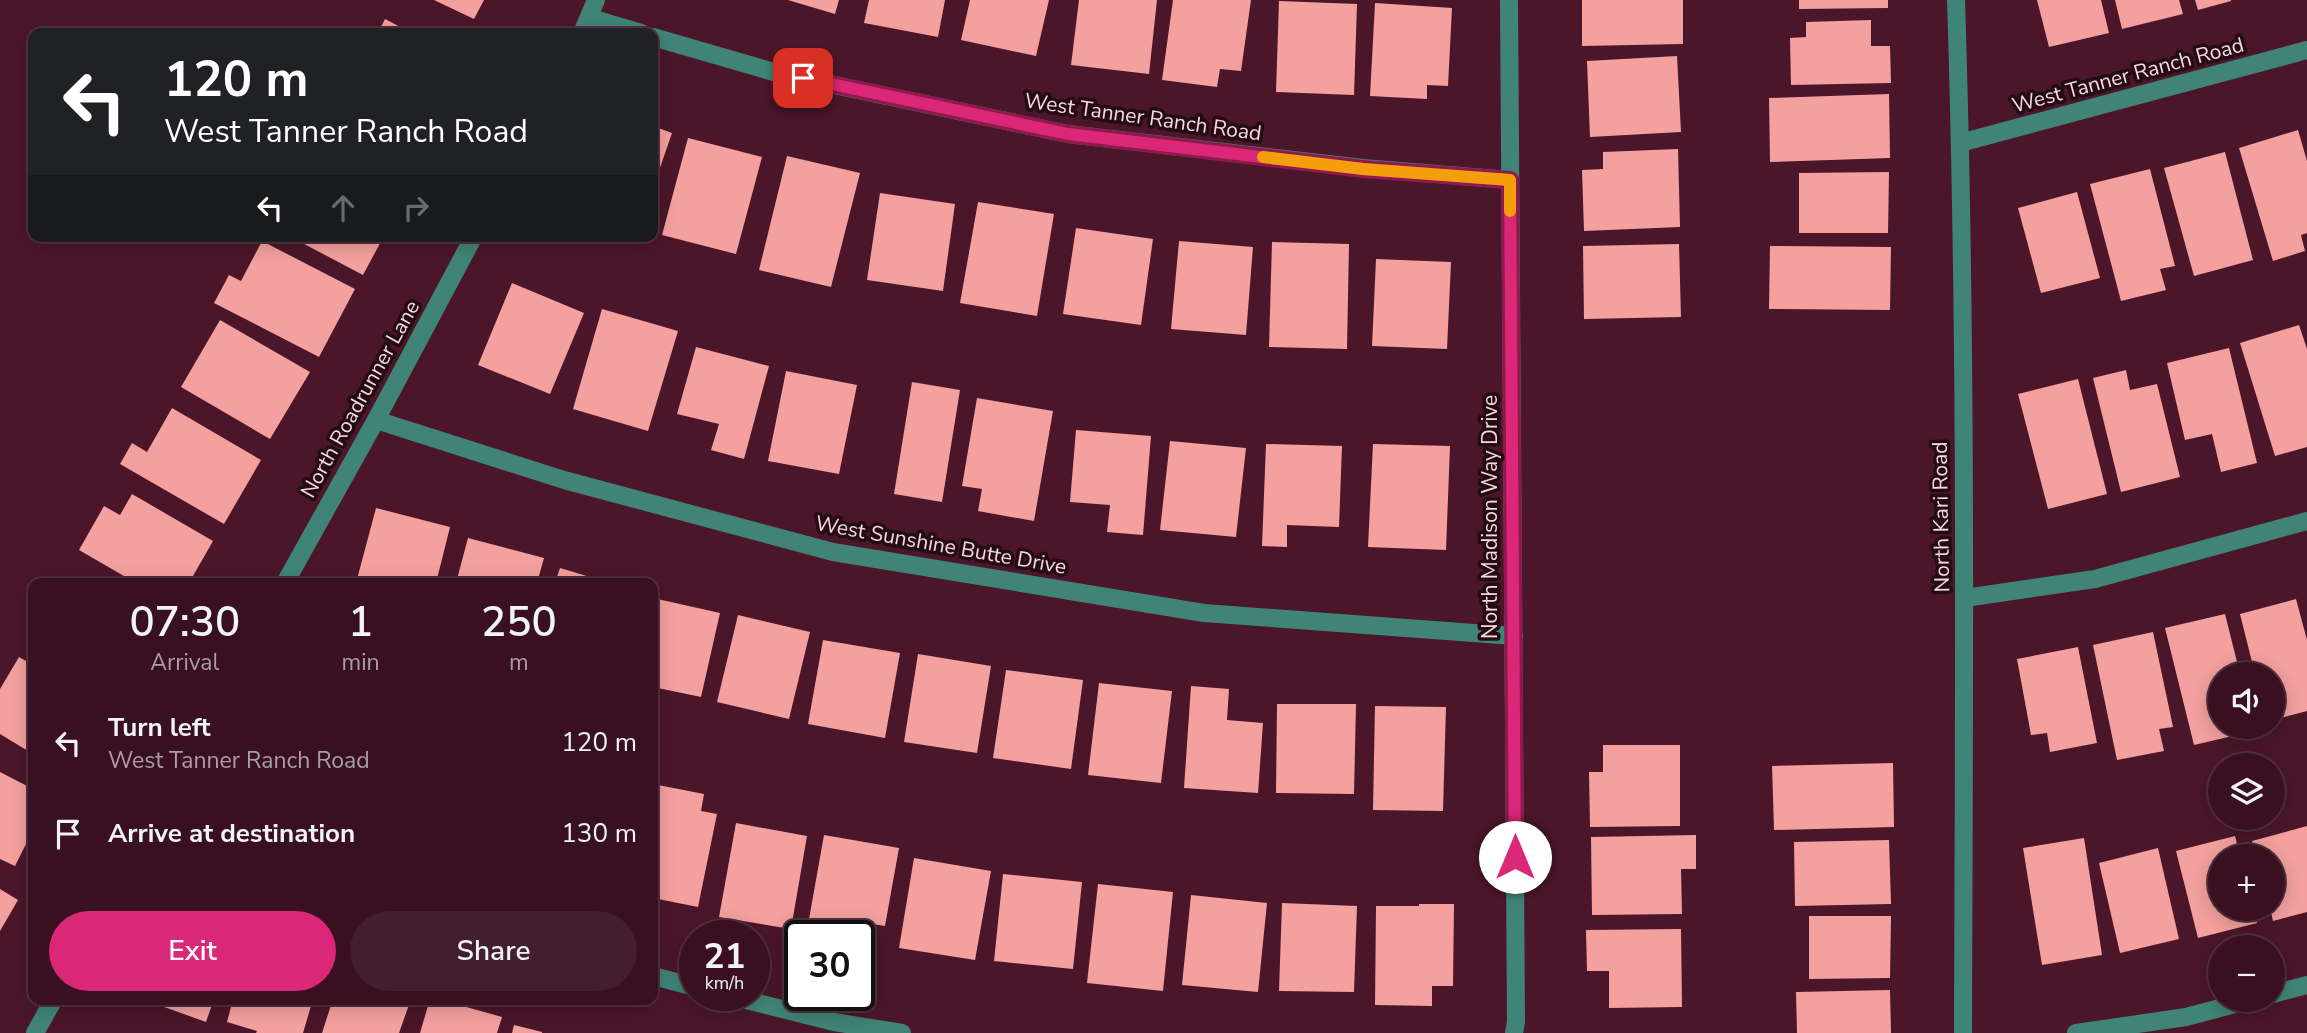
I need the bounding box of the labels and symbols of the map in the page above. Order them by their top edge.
street label: West Tanner Ranch Road [2009,31,2247,119]
pin [773,48,833,108]
street label: West Tanner Ranch Road [1023,87,1263,147]
street label: North Roadrunner Lane [294,295,426,503]
street label: North Madison Way Drive [1476,395,1504,639]
street label: North Kari Road [1926,441,1956,593]
street label: West Sunshine Butte Drive [813,509,1069,581]
position arrow [1478,820,1552,894]
speed limit sign: 30 [784,920,875,1011]

